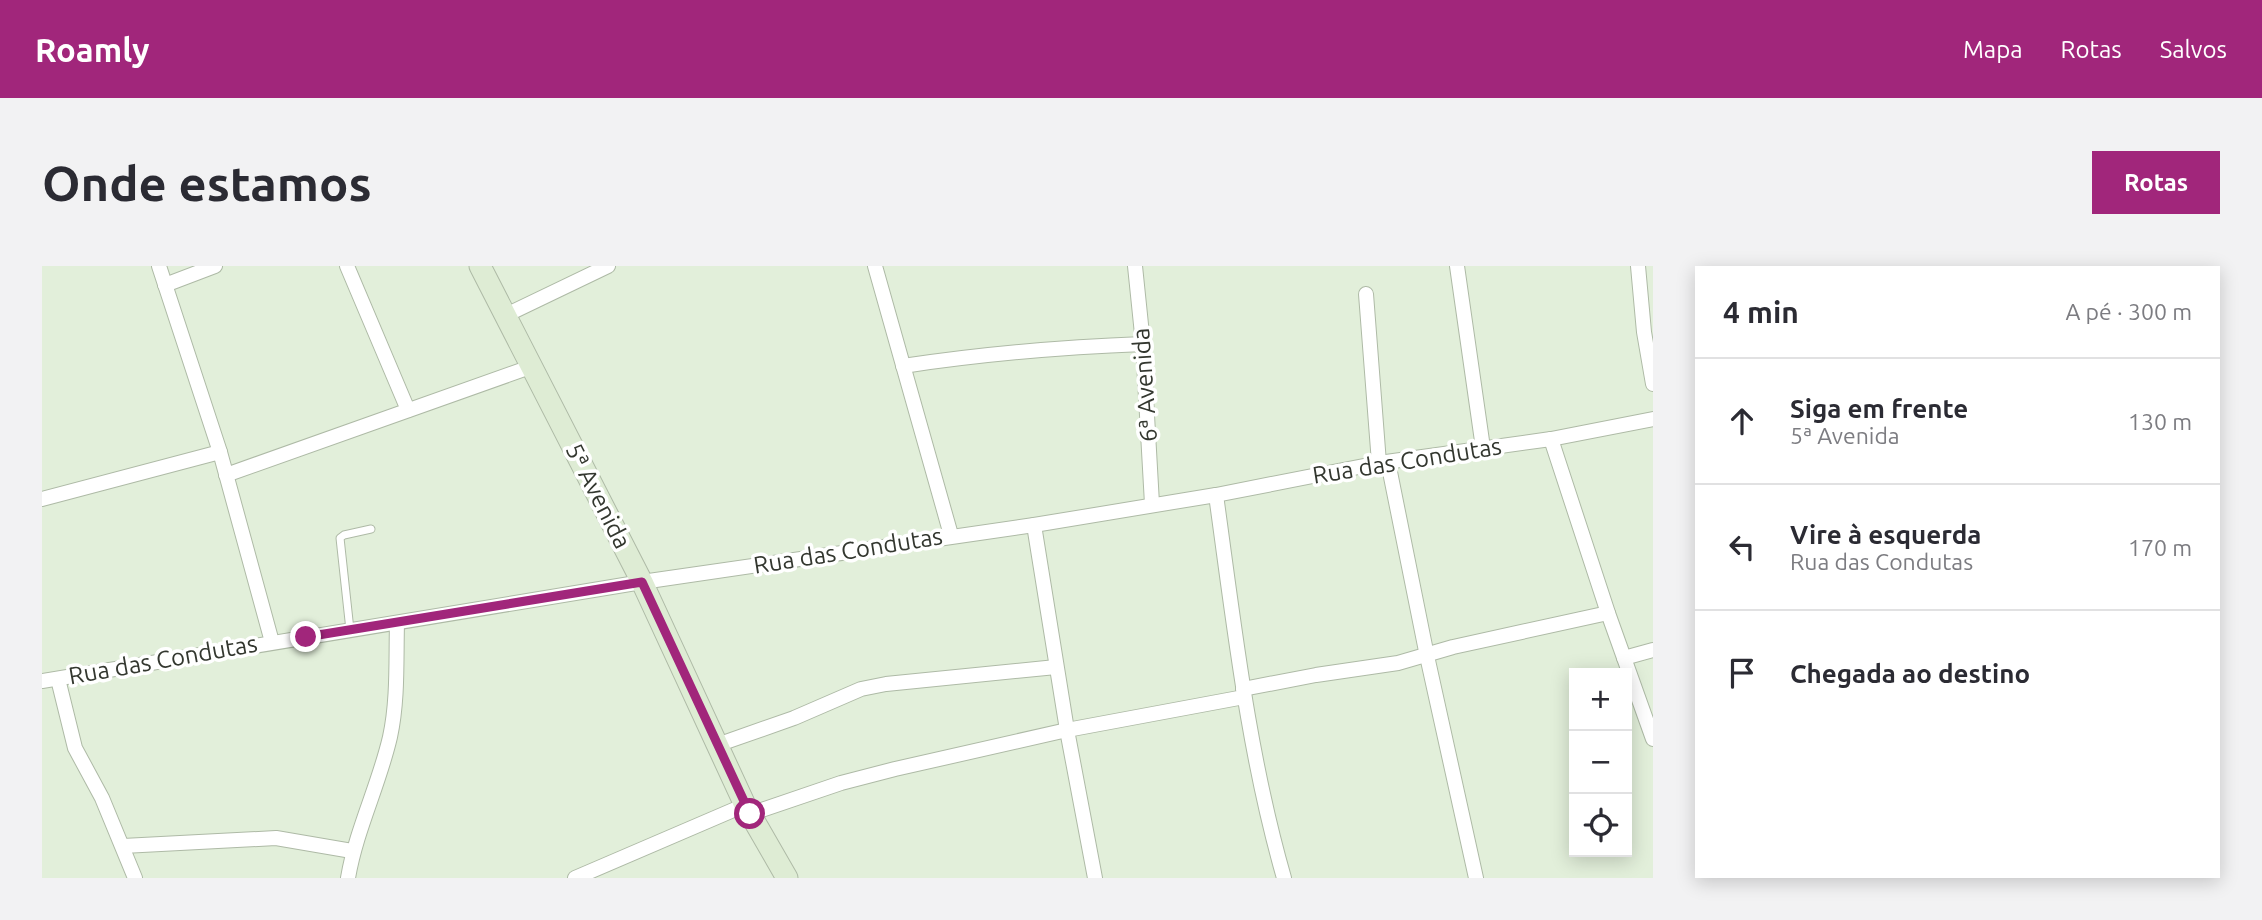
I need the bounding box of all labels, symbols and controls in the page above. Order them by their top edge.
text: Roamly [35,31,149,68]
text: Mapa [1963,36,2023,63]
text: Rotas [2061,36,2122,63]
text: Salvos [2160,36,2227,63]
button: Rotas [2092,151,2220,214]
text: Onde estamos [42,155,372,210]
text: 4 min [1723,295,1799,329]
text: A pé · 300 m [2065,299,2192,324]
street label: 6ª Avenida [1127,327,1162,443]
text: Siga em frente [1790,394,1968,423]
icon: ahead [1723,402,1761,440]
text: 130 m [2128,409,2192,434]
text: 5ª Avenida [1790,423,1900,448]
street label: Rua das Condutas [1310,432,1503,489]
street label: 5ª Avenida [560,439,636,553]
text: Vire à esquerda [1790,520,1981,549]
street label: Rua das Condutas [751,522,944,579]
icon: left [1723,528,1761,566]
text: 170 m [2128,535,2192,560]
text: Rua das Condutas [1790,549,1973,574]
route end [290,621,321,652]
street label: Rua das Condutas [66,630,259,689]
icon: arrive [1723,654,1761,692]
text: Chegada ao destino [1790,659,2030,688]
map controls [1569,668,1632,857]
button: + [1569,668,1632,731]
button: − [1569,731,1632,794]
button: locate [1569,794,1632,857]
route start [734,798,765,829]

